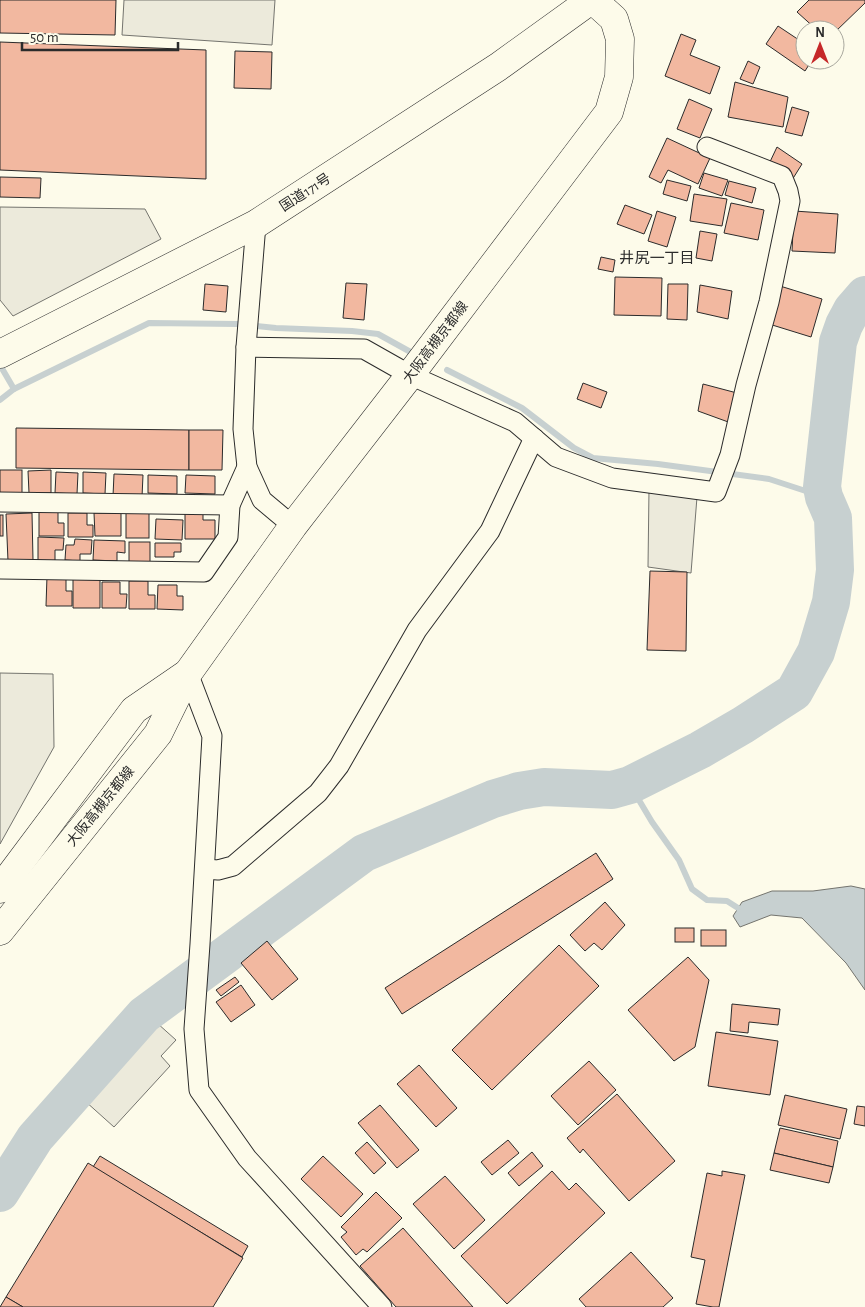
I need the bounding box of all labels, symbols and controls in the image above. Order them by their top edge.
scale bar [22,20,179,52]
north arrow [795,20,845,70]
text: N [815,26,825,40]
text: 50 m [30,30,59,45]
street label: 国道171号 [277,170,333,214]
district label: 井尻一丁目 [619,249,695,266]
street label: 大阪高槻京都線 [400,299,471,386]
street label: 大阪高槻京都線 [64,764,137,849]

